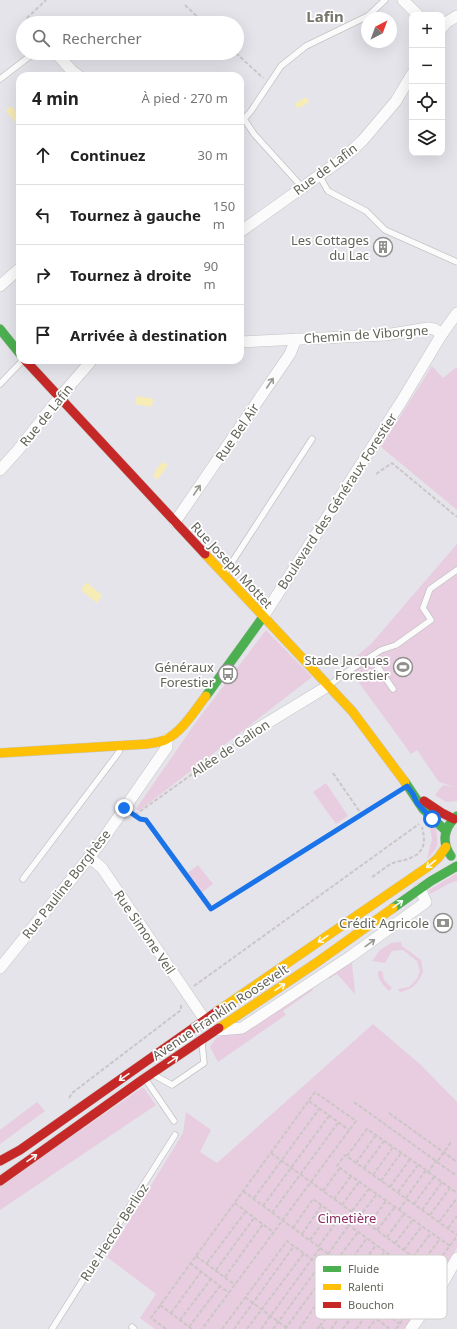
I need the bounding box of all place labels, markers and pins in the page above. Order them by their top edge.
place label: Les Cottages du Lac [291,231,369,264]
building icon: Les Cottages du Lac [372,236,394,258]
place label: Stade Jacques Forestier [304,651,390,684]
sports icon: Stade Jacques Forestier [392,656,414,678]
place label: Généraux Forestier [155,658,215,691]
bus stop icon: Généraux Forestier [217,663,239,685]
bank icon: Crédit Agricole [432,912,454,934]
place label: Crédit Agricole [339,914,429,932]

